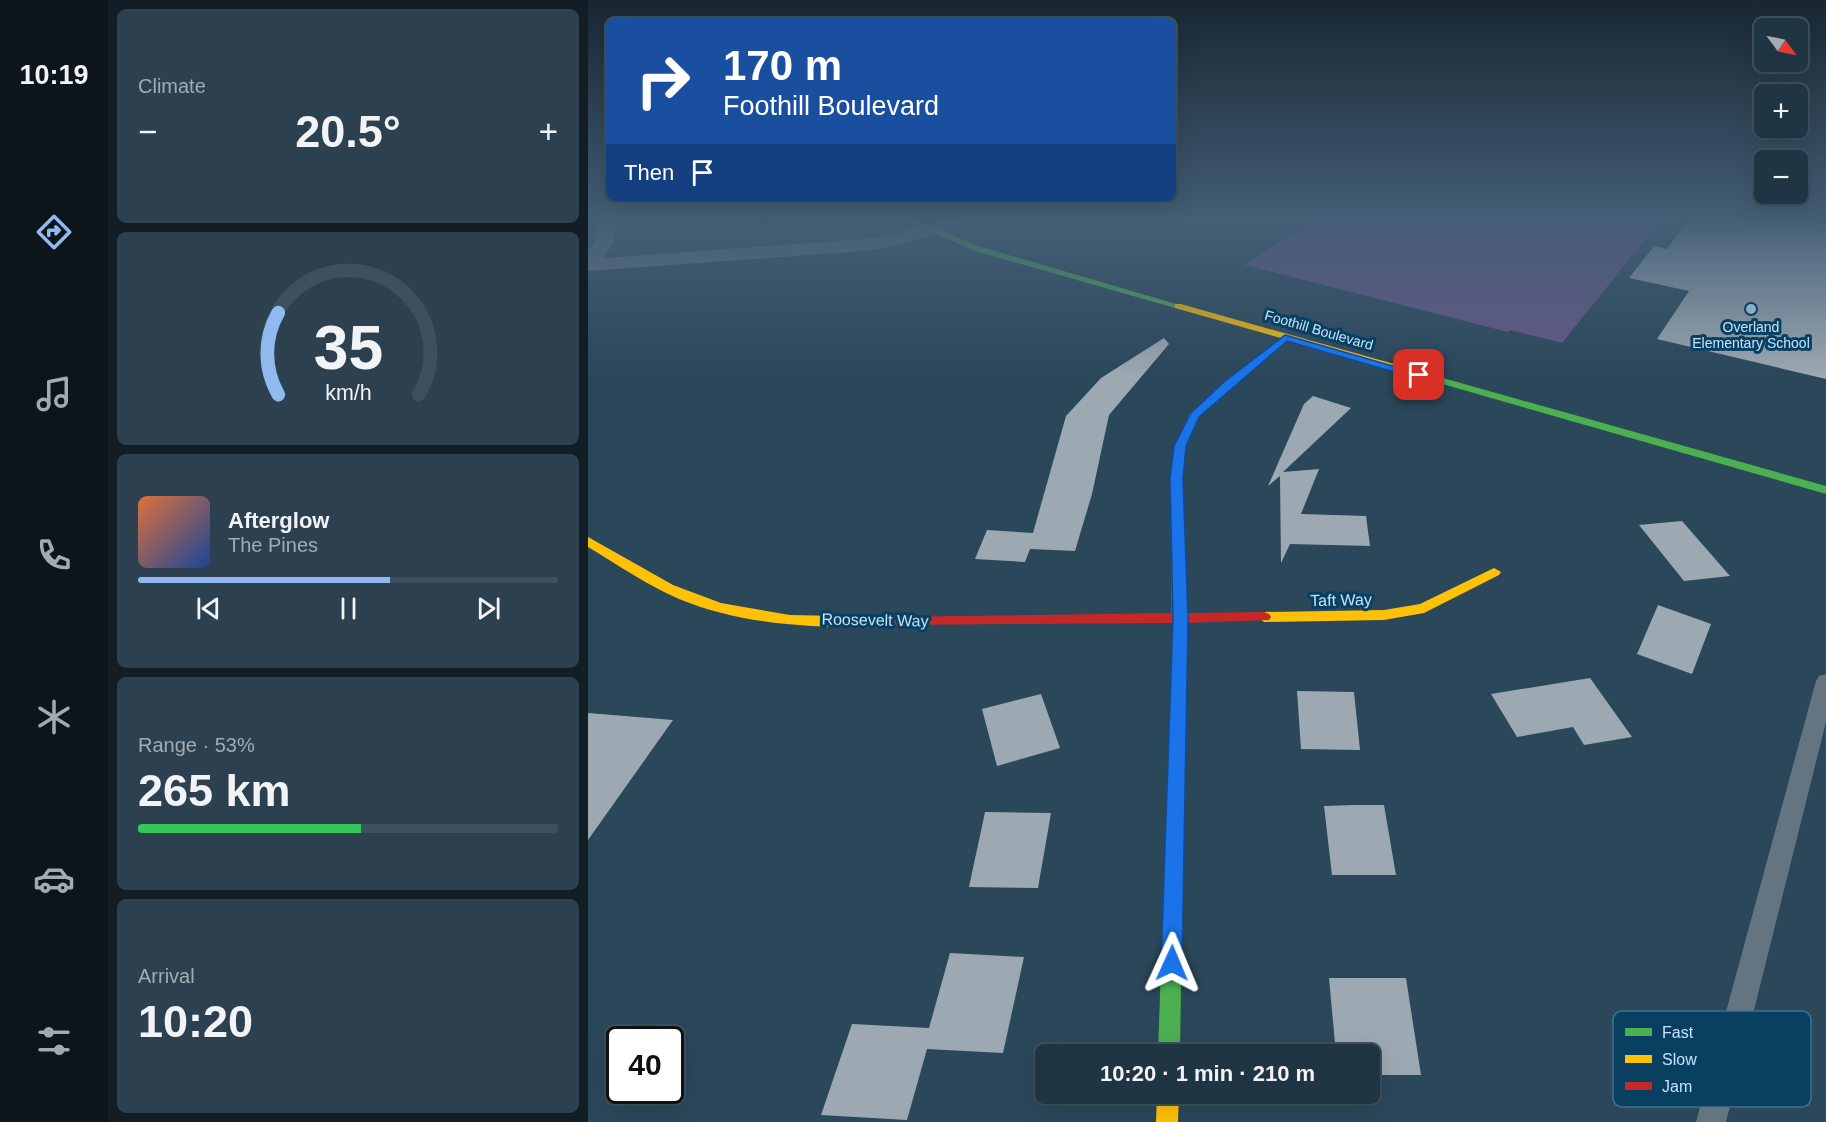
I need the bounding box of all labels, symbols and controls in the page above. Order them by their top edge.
north arrow [1754,18,1808,72]
map controls [1754,18,1808,204]
icon: right [624,42,702,120]
text: 170 m [723,42,842,89]
text: 10:19 [19,60,89,90]
text: Climate [138,75,206,97]
button: + [1754,84,1808,138]
text: Foothill Boulevard [723,91,939,121]
text: 20.5° [295,106,401,157]
text: − [138,113,157,150]
text: + [539,113,558,150]
button: − [1754,150,1808,204]
icon: arrive [686,156,719,189]
text: Then [624,160,674,185]
icon: directions [33,211,75,253]
marker: Overland Elementary School [1744,302,1758,316]
street label: Foothill Boulevard [1263,307,1375,353]
text: 35 [313,314,383,383]
place label: Overland Elementary School [1692,319,1810,351]
pin [1393,349,1444,400]
icon: arrive [1402,358,1435,391]
icon: music [33,373,75,415]
text: km/h [325,382,371,406]
text: Afterglow [228,508,329,533]
icon: phone [33,534,75,576]
text: The Pines [228,534,318,556]
street label: Taft Way [1310,591,1372,609]
icon: previous [192,592,225,625]
icon: pause [332,592,365,625]
icon: next [472,592,505,625]
street label: Roosevelt Way [821,611,929,629]
icon: climate [33,696,75,738]
text: Range · 53% [138,734,255,756]
text: 265 km [138,765,291,816]
icon: car [33,858,75,900]
position arrow [1140,931,1204,995]
text: Arrival [138,965,195,987]
text: 10:20 [138,996,253,1047]
legend [1613,1011,1811,1107]
icon: filters [33,1020,75,1062]
text: Fast [1662,1024,1694,1041]
speed limit sign: 40 [606,1026,684,1104]
text: Slow [1662,1051,1697,1068]
text: 10:20 · 1 min · 210 m [1100,1061,1315,1086]
text: Jam [1662,1078,1692,1095]

